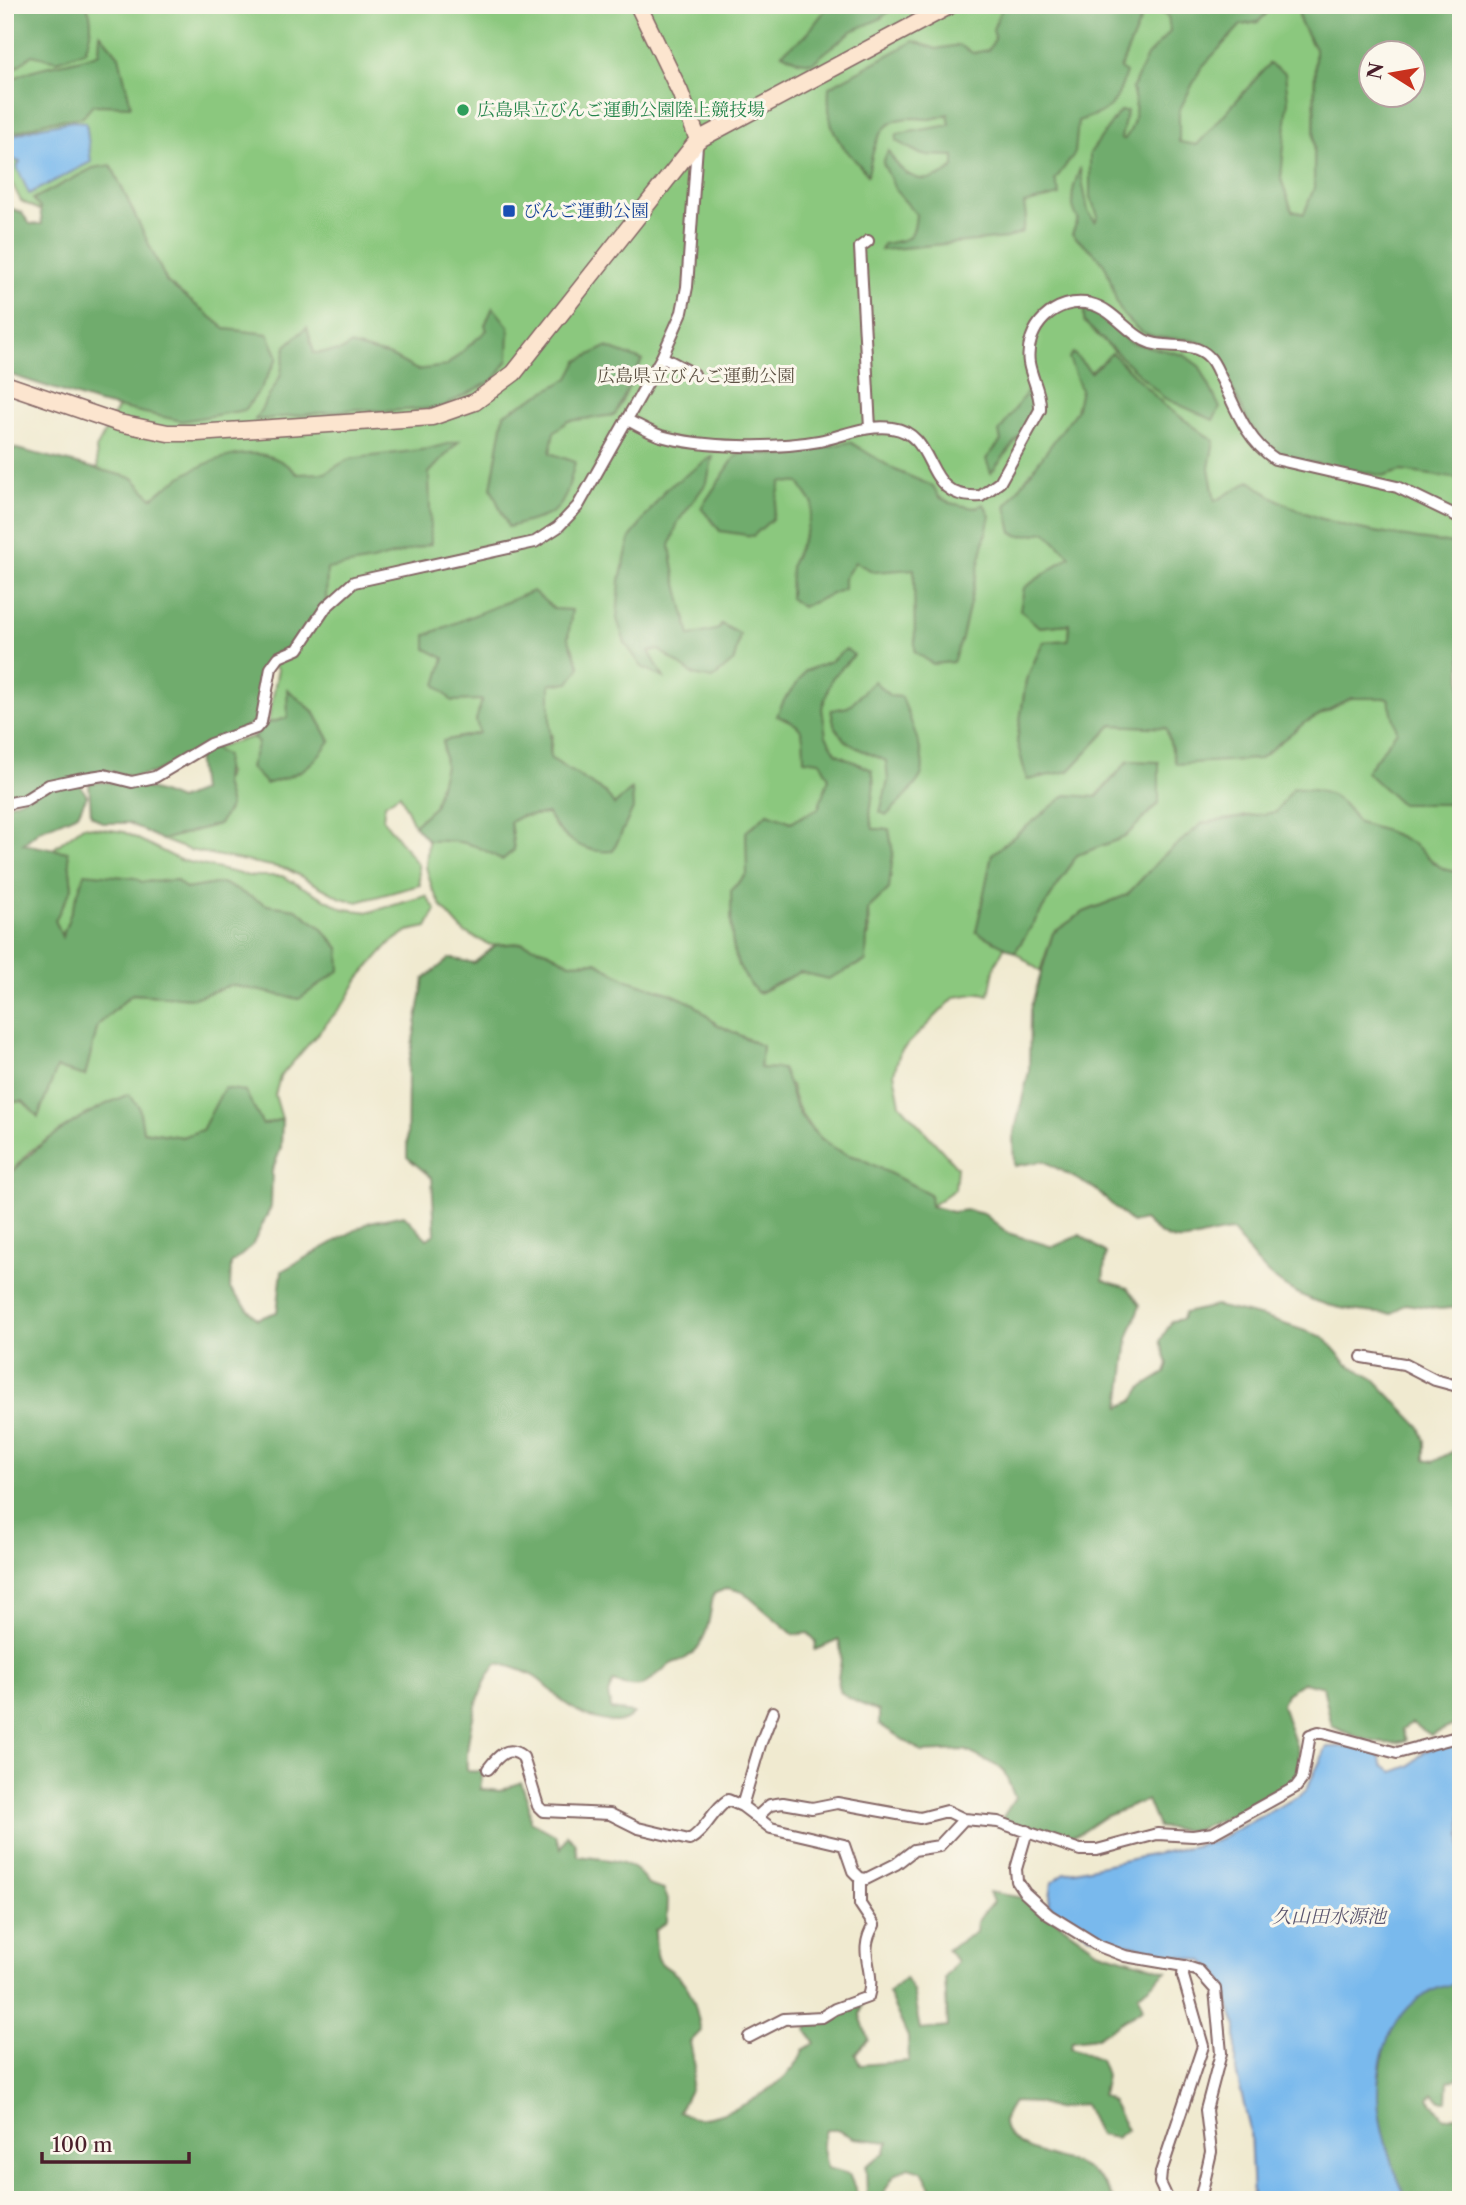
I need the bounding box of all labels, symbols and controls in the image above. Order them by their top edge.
north arrow [1358,38,1428,108]
text: N [1363,61,1389,81]
place label: 広島県立びんご運動公園陸上競技場 [477,99,765,121]
marker: 広島県立びんご運動公園陸上競技場 [455,102,471,118]
place label: びんご運動公園 [523,200,649,222]
marker: びんご運動公園 [501,203,517,219]
park label: 広島県立びんご運動公園 [597,365,795,387]
water label: 久山田水源池 [1272,1905,1388,1928]
scale bar [42,2121,189,2165]
text: 100 m [52,2132,113,2157]

